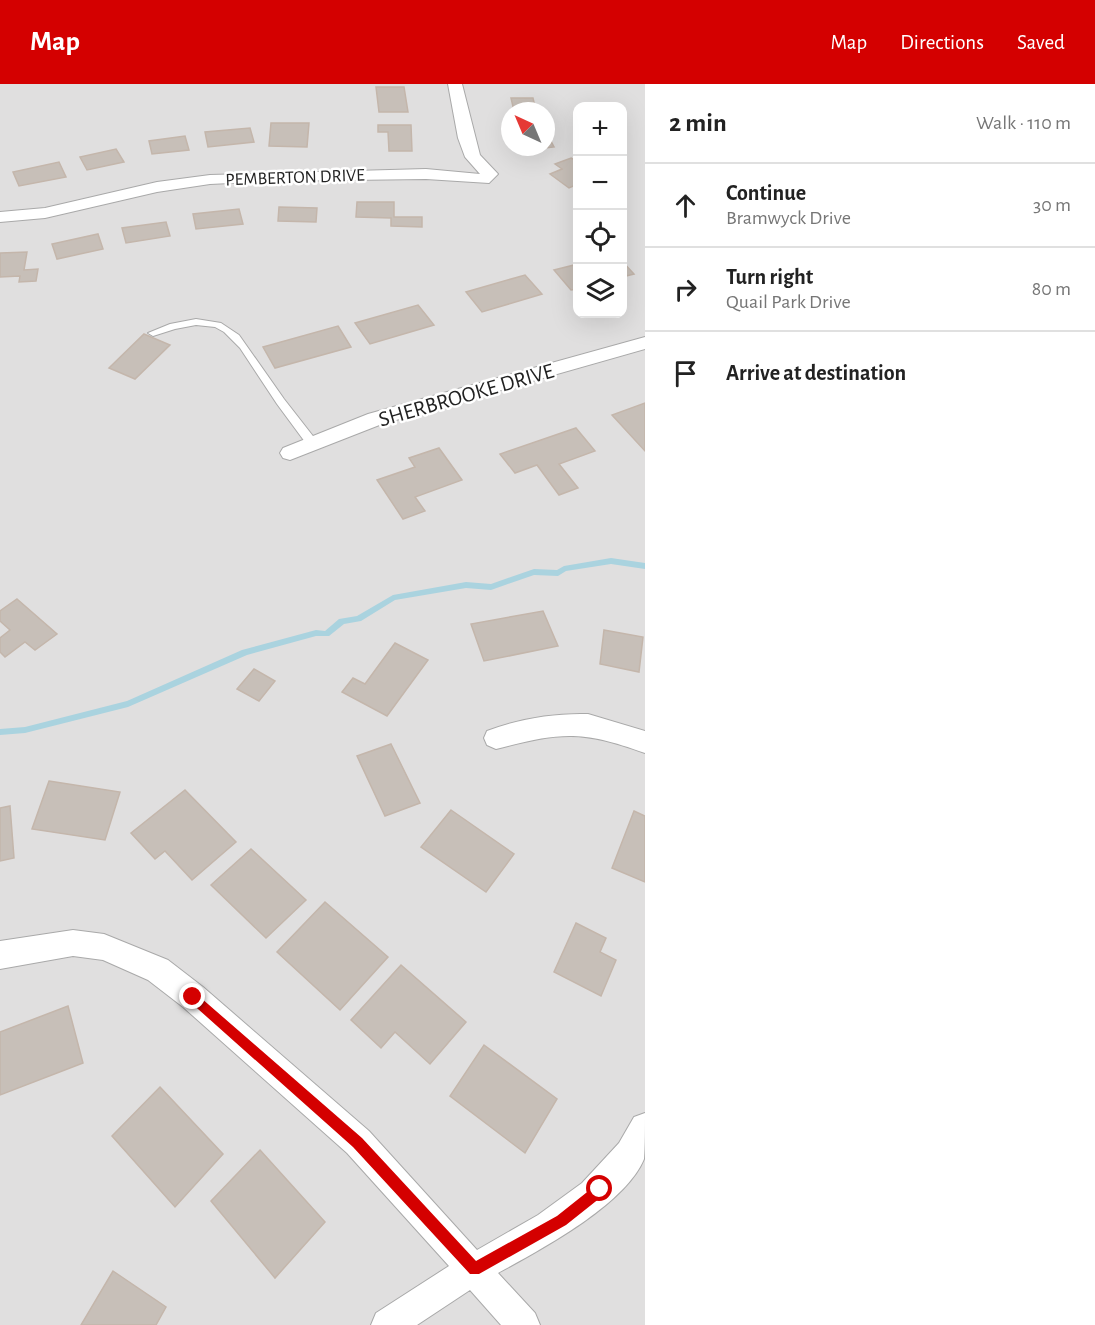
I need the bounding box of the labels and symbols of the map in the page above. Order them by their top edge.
north arrow [501,102,555,156]
street label: PEMBERTON DRIVE [225,167,365,189]
street label: SHERBROOKE DRIVE [376,359,557,431]
route end [179,983,205,1009]
route start [586,1175,612,1201]

